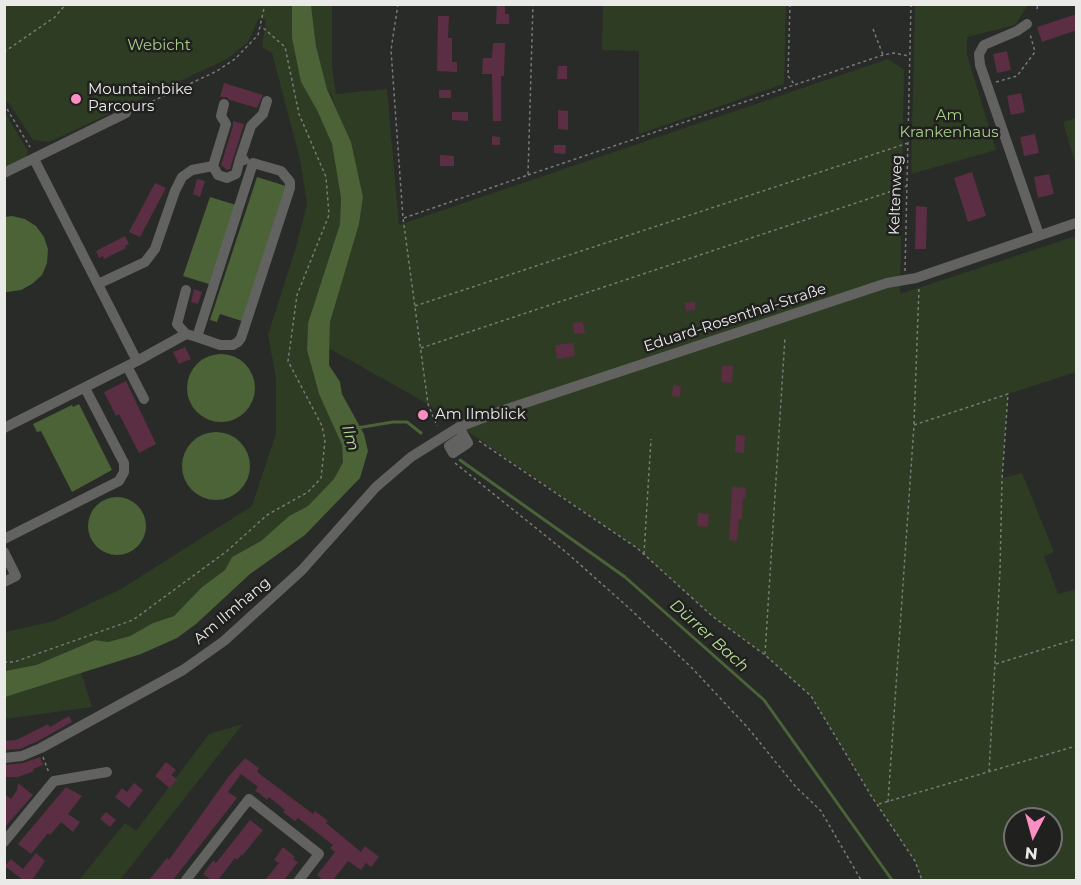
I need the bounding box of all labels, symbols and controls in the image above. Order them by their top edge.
park label: Webicht [127,37,191,55]
place label: Mountainbike Parcours [88,81,193,116]
marker: Mountainbike Parcours [69,92,83,106]
park label: Am Krankenhaus [899,107,999,142]
street label: Keltenweg [886,154,906,236]
street label: Eduard-Rosenthal-Straße [642,280,828,356]
place label: Am Ilmblick [435,406,526,424]
marker: Am Ilmblick [416,408,430,422]
water label: Ilm [337,423,363,453]
street label: Am Ilmhang [190,574,274,648]
water label: Dürrer Bach [666,596,752,676]
north arrow [1003,807,1063,867]
text: N [1024,843,1039,864]

